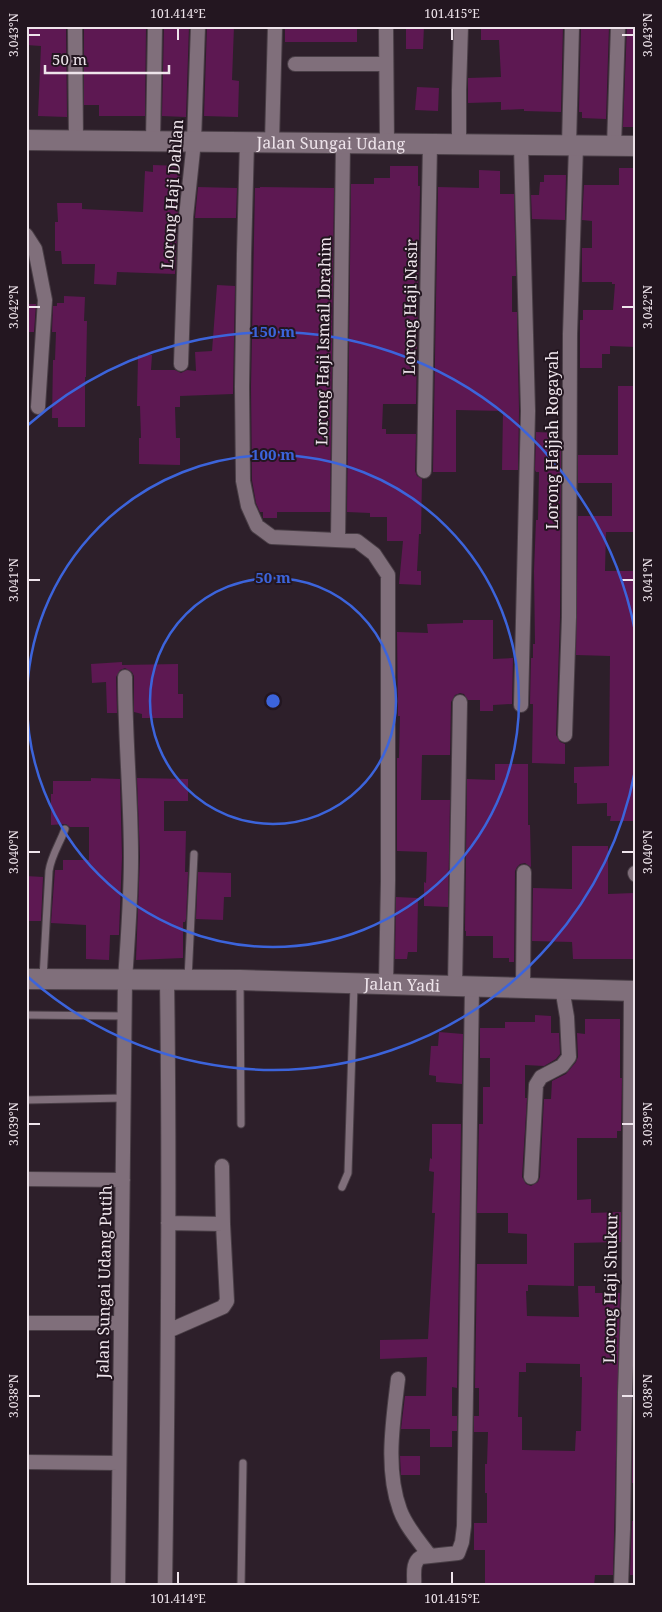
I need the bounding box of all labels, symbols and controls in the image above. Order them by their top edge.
text: 101.414°E [150,5,206,22]
text: 101.415°E [424,5,480,22]
text: 3.043°N [5,13,22,57]
text: 3.043°N [639,13,656,57]
scale bar [45,42,169,74]
text: 50 m [52,49,87,69]
street label: Lorong Haji Dahlan [156,118,188,270]
street label: Jalan Sungai Udang [256,131,406,155]
street label: Lorong Haji Ismail Ibrahim [310,237,336,445]
street label: Lorong Haji Nasir [398,238,422,375]
text: 3.042°N [5,285,22,329]
text: 3.042°N [639,285,656,329]
text: 150 m [251,321,295,341]
street label: Lorong Hajjah Rogayah [541,351,563,529]
text: 100 m [251,444,295,464]
text: 3.041°N [5,558,22,602]
text: 3.041°N [639,558,656,602]
text: 50 m [255,567,291,587]
centre of rings [264,692,282,710]
text: 3.040°N [5,830,22,874]
text: 3.040°N [639,830,656,874]
street label: Jalan Yadi [363,972,440,997]
text: 3.039°N [5,1102,22,1146]
text: 3.039°N [639,1102,656,1146]
street label: Jalan Sungai Udang Putih [91,1185,117,1380]
street label: Lorong Haji Shukur [598,1212,622,1364]
text: 3.038°N [5,1374,22,1418]
text: 3.038°N [639,1374,656,1418]
text: 101.414°E [150,1590,206,1607]
text: 101.415°E [424,1590,480,1607]

